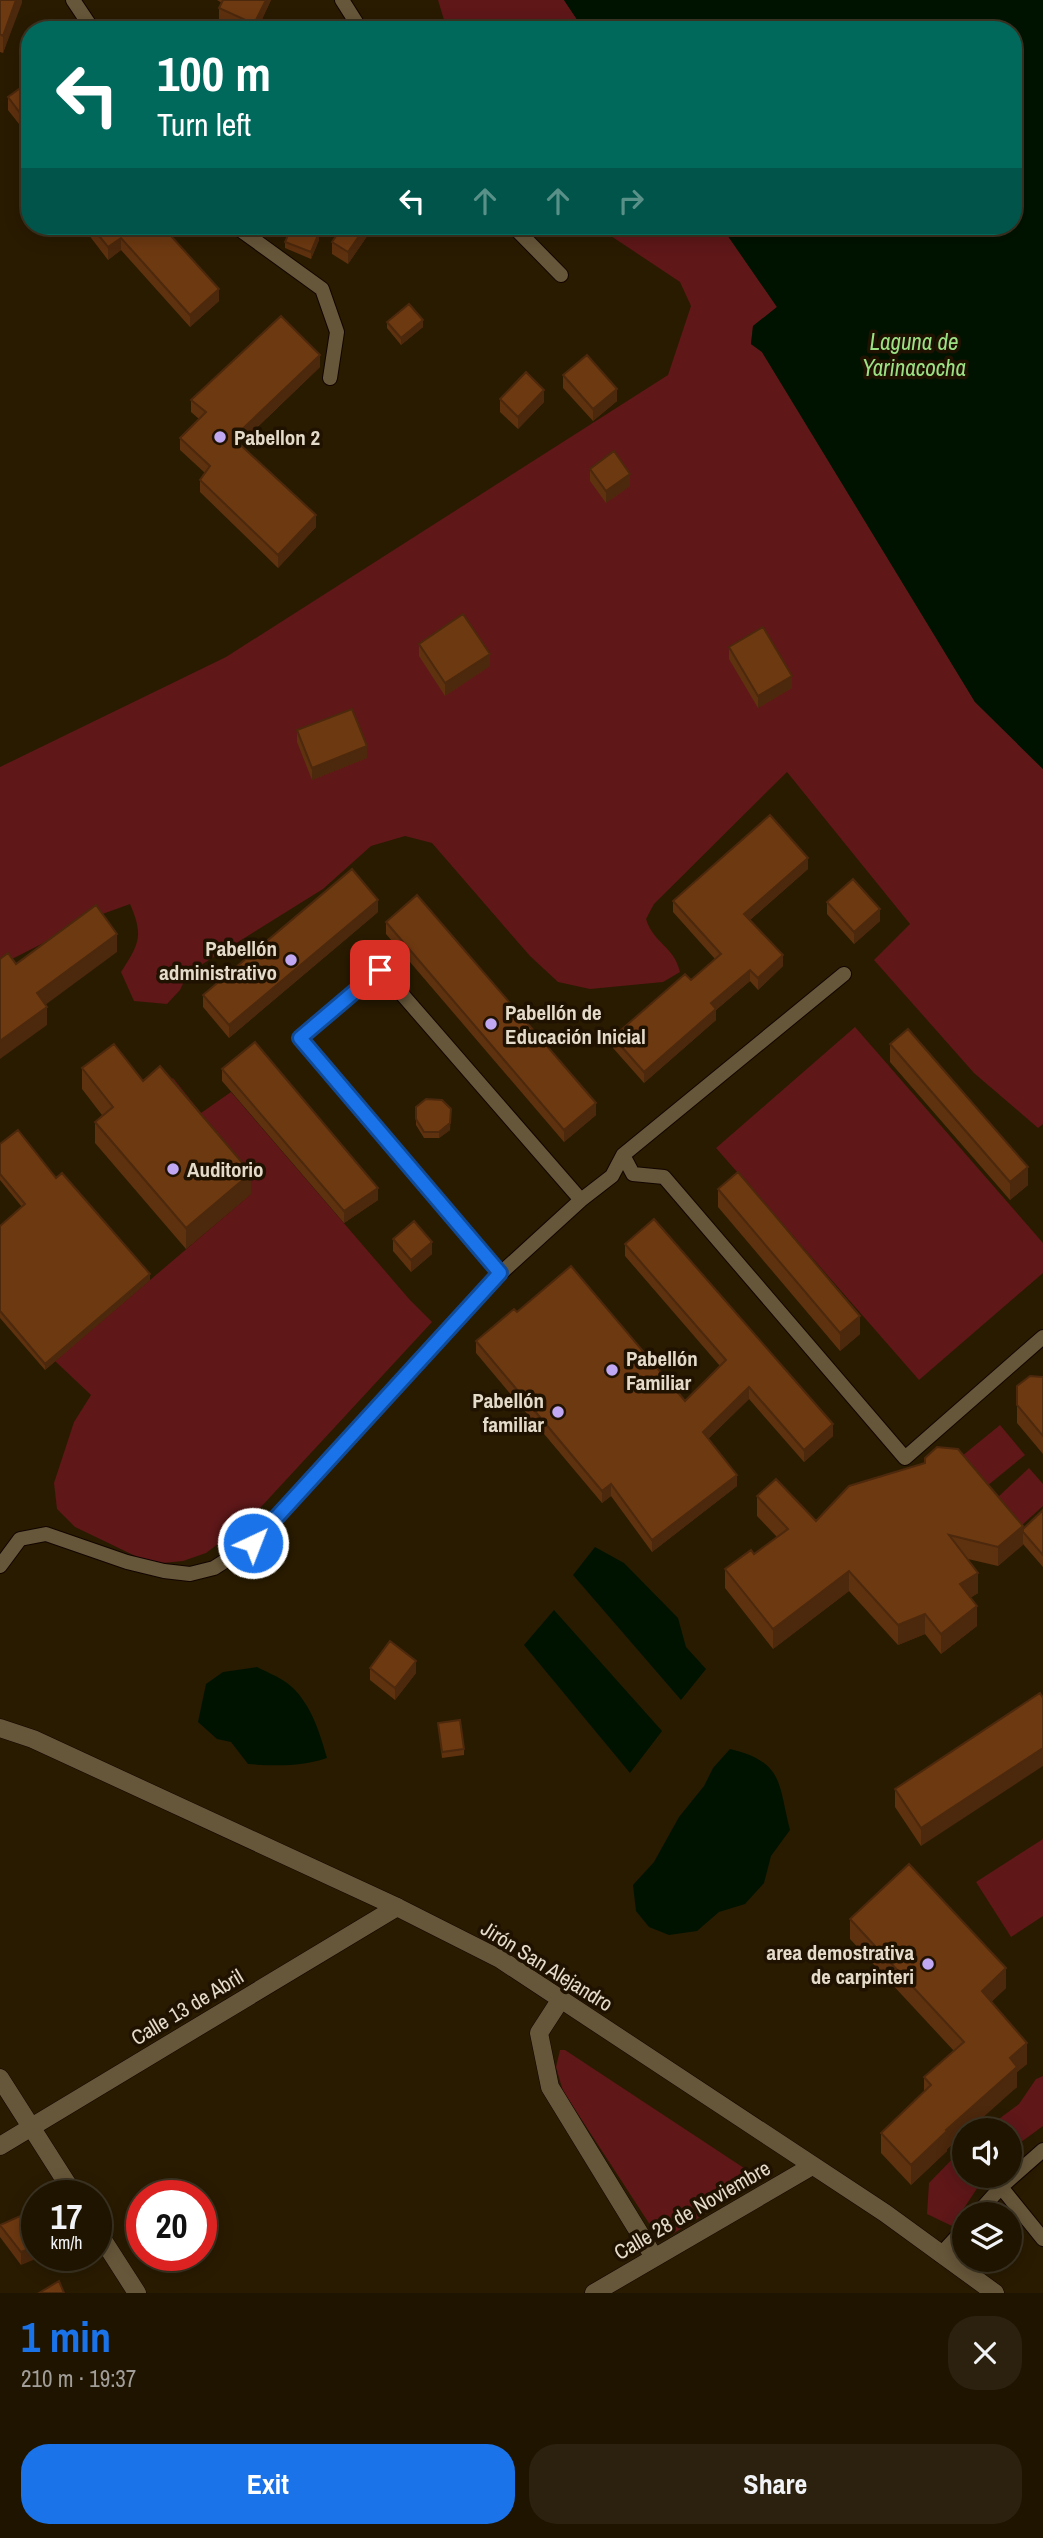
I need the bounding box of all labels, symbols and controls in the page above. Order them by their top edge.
text: 100 m [157,40,271,106]
icon: left [42,49,133,140]
text: Turn left [157,103,251,146]
icon: left [393,182,431,220]
icon: ahead [466,182,504,220]
icon: ahead [539,182,577,220]
icon: right [612,182,650,220]
water label: Laguna de Yarinacocha [862,326,966,383]
place label: Pabellon 2 [234,423,320,452]
marker: Pabellon 2 [212,429,228,445]
place label: Pabellón administrativo [159,934,277,987]
pin [350,940,410,1000]
icon: arrive [361,951,399,989]
marker: Pabellón administrativo [283,952,299,968]
place label: Pabellón de Educación Inicial [505,998,646,1051]
marker: Pabellón de Educación Inicial [483,1016,499,1032]
place label: Auditorio [187,1155,264,1184]
marker: Auditorio [165,1161,181,1177]
place label: Pabellón Familiar [626,1344,698,1397]
marker: Pabellón Familiar [604,1362,620,1378]
place label: Pabellón familiar [472,1386,544,1439]
marker: Pabellón familiar [550,1404,566,1420]
position arrow [216,1506,290,1580]
street label: Jirón San Alejandro [476,1914,618,2018]
place label: area demostrativa de carpinteri [767,1938,914,1991]
marker: area demostrativa de carpinteri [920,1956,936,1972]
street label: Calle 13 de Abril [125,1962,249,2052]
map controls [952,2118,1022,2272]
button: sound [952,2118,1022,2188]
street label: Calle 28 de Noviembre [608,2153,776,2267]
speed limit sign: 20 [126,2180,217,2271]
text: 17 [51,2193,82,2240]
button: layers [952,2202,1022,2272]
text: km/h [51,2230,83,2255]
text: 1 min [21,2309,111,2365]
button: close [948,2316,1022,2390]
text: 210 m · 19:37 [21,2363,136,2394]
button: Exit [21,2444,515,2524]
button: Share [529,2444,1022,2524]

